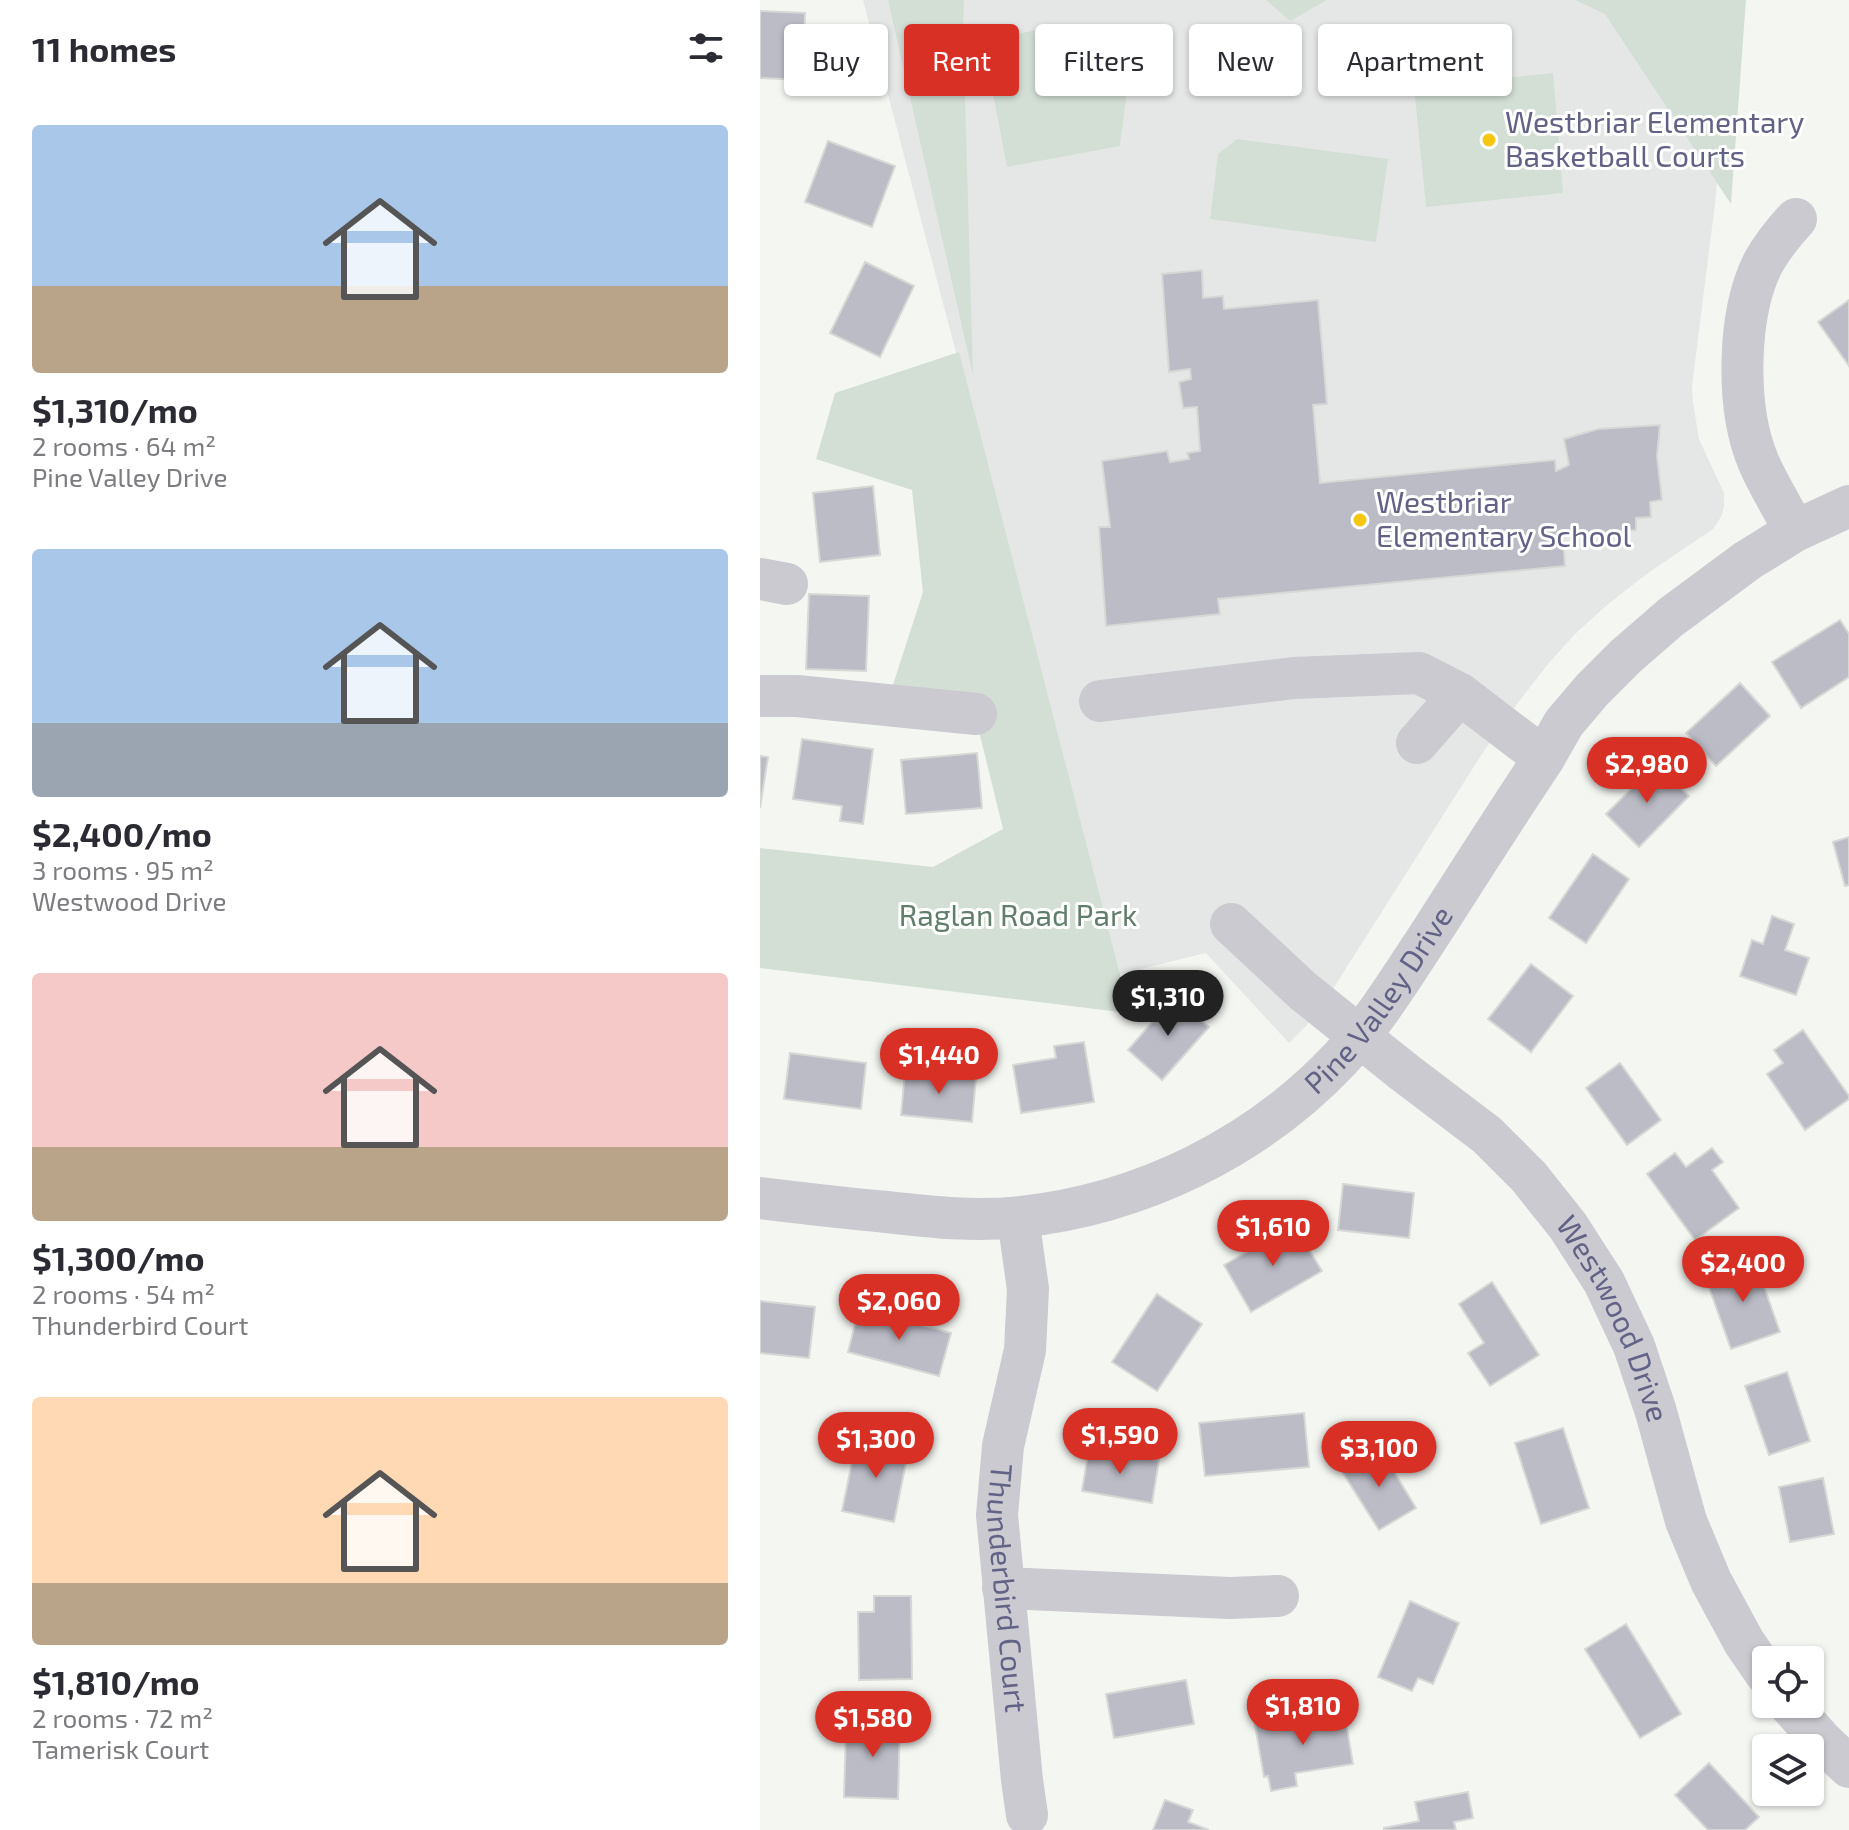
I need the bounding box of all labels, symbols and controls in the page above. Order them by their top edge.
chip: Buy [784,24,888,96]
chip: Rent [904,24,1019,96]
chip: Filters [1035,24,1173,96]
chip: New [1189,24,1302,96]
chip: Apartment [1318,24,1512,96]
icon: filters [684,26,728,70]
text: 11 homes [32,28,176,69]
place label: Westbriar Elementary Basketball Courts [1505,103,1804,173]
marker: Westbriar Elementary Basketball Courts [1480,131,1498,149]
icon: home [308,177,452,321]
text: $1,310/mo [32,389,198,430]
text: 2 rooms · 64 m² [32,430,216,461]
text: Pine Valley Drive [32,461,227,492]
place label: Westbriar Elementary School [1376,483,1631,553]
marker: Westbriar Elementary School [1351,511,1369,529]
icon: home [308,601,452,745]
pin: $2,980 [1582,737,1712,805]
text: $2,980 [1605,747,1689,778]
text: $2,400/mo [32,813,212,854]
text: 3 rooms · 95 m² [32,854,214,885]
text: Westwood Drive [32,885,227,916]
park label: Raglan Road Park [899,896,1137,932]
street label: Pine Valley Drive [1296,899,1459,1100]
pin: $1,310 [1103,970,1233,1038]
text: $1,310 [1131,980,1205,1011]
icon: home [308,1025,452,1169]
pin: $1,440 [874,1028,1004,1096]
text: $1,440 [898,1038,980,1069]
pin: $1,610 [1208,1200,1338,1268]
street label: Westwood Drive [1550,1208,1678,1425]
text: $1,610 [1235,1210,1311,1241]
pin: $2,400 [1678,1236,1808,1304]
text: $1,300/mo [32,1237,205,1278]
text: $2,400 [1700,1246,1786,1277]
pin: $2,060 [834,1274,964,1342]
text: 2 rooms · 54 m² [32,1278,215,1309]
text: $2,060 [857,1284,941,1315]
text: Thunderbird Court [32,1309,248,1340]
pin: $1,590 [1055,1408,1185,1476]
pin: $1,300 [811,1412,941,1480]
text: $1,590 [1081,1418,1159,1449]
pin: $3,100 [1314,1421,1444,1489]
text: $1,300 [836,1422,916,1453]
text: $3,100 [1339,1431,1419,1462]
icon: home [308,1449,452,1593]
street label: Thunderbird Court [981,1462,1036,1714]
map controls [1752,1646,1824,1806]
button: locate [1752,1646,1824,1718]
text: $1,810/mo [32,1661,200,1702]
pin: $1,810 [1238,1679,1368,1747]
text: $1,810 [1265,1689,1341,1720]
pin: $1,580 [808,1691,938,1759]
text: $1,580 [833,1701,913,1732]
text: 2 rooms · 72 m² [32,1702,213,1733]
text: Tamerisk Court [32,1733,209,1764]
button: layers [1752,1734,1824,1806]

